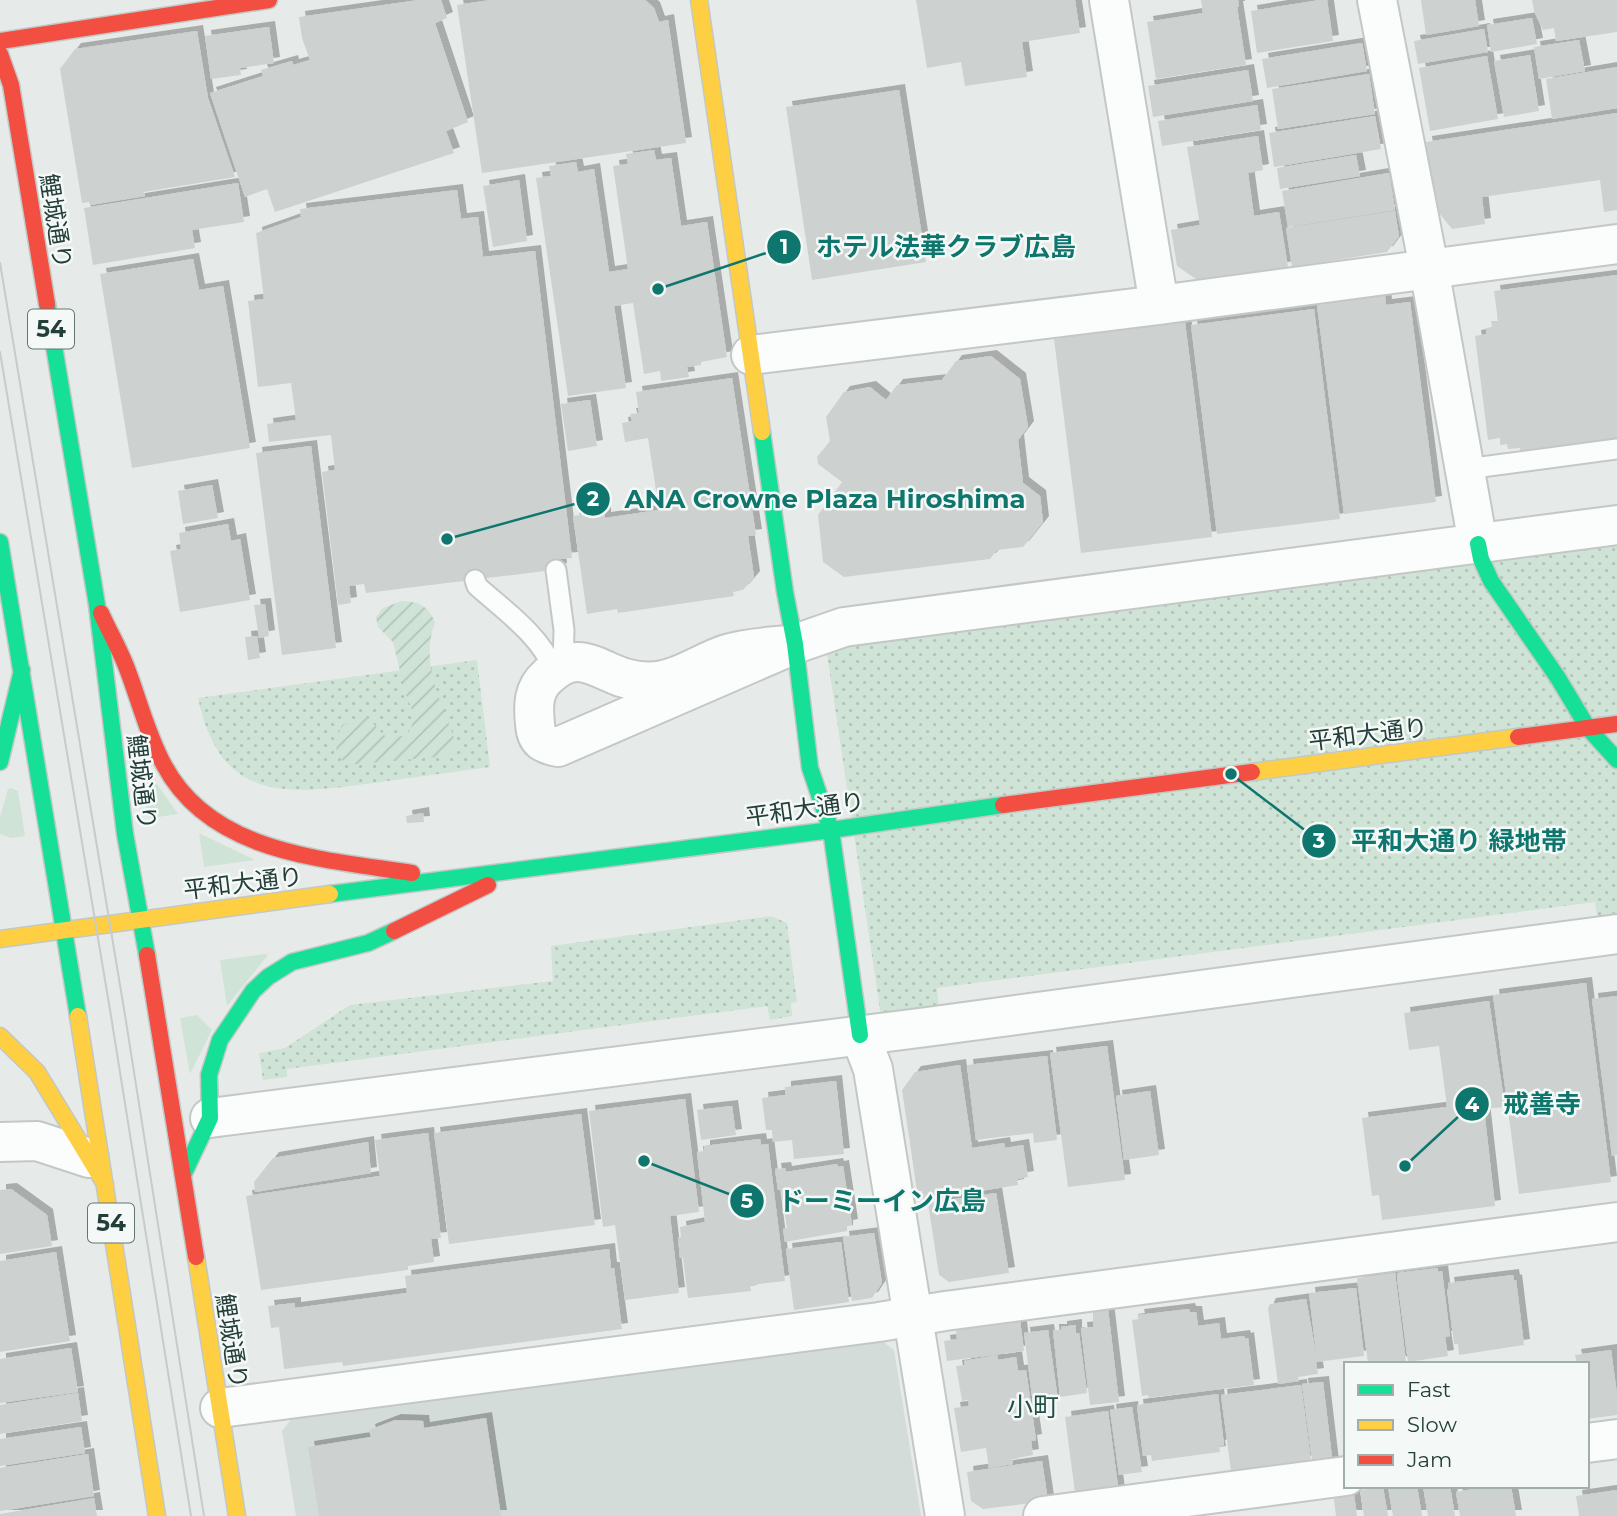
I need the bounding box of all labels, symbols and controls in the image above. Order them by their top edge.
street label: 鯉城通り [34,171,78,271]
callout: ホテル法華クラブ広島 [767,223,1090,270]
text: ホテル法華クラブ広島 [816,231,1076,263]
text: 1 [780,234,788,259]
road number: 54 [28,310,74,348]
callout: ANA Crowne Plaza Hiroshima [576,475,1040,522]
text: ANA Crowne Plaza Hiroshima [623,483,1026,515]
text: 2 [587,486,599,511]
street label: 平和大通り [1307,712,1429,756]
street label: 鯉城通り [122,733,162,831]
street label: 平和大通り [744,786,866,832]
callout: 平和大通り 緑地帯 [1302,817,1580,864]
text: 平和大通り 緑地帯 [1351,825,1567,857]
text: 3 [1312,828,1325,853]
street label: 平和大通り [182,861,304,905]
callout: 戒善寺 [1454,1081,1595,1128]
text: 戒善寺 [1503,1088,1581,1120]
text: 4 [1465,1092,1480,1117]
callout: ドーミーイン広島 [729,1177,1000,1224]
text: ドーミーイン広島 [778,1185,986,1217]
text: 5 [741,1188,753,1213]
road number: 54 [88,1204,134,1242]
street label: 鯉城通り [210,1291,254,1391]
legend [1344,1362,1589,1488]
text: Fast [1407,1377,1451,1402]
district label: 小町 [1007,1391,1059,1423]
text: Slow [1407,1412,1457,1437]
text: Jam [1406,1447,1452,1472]

